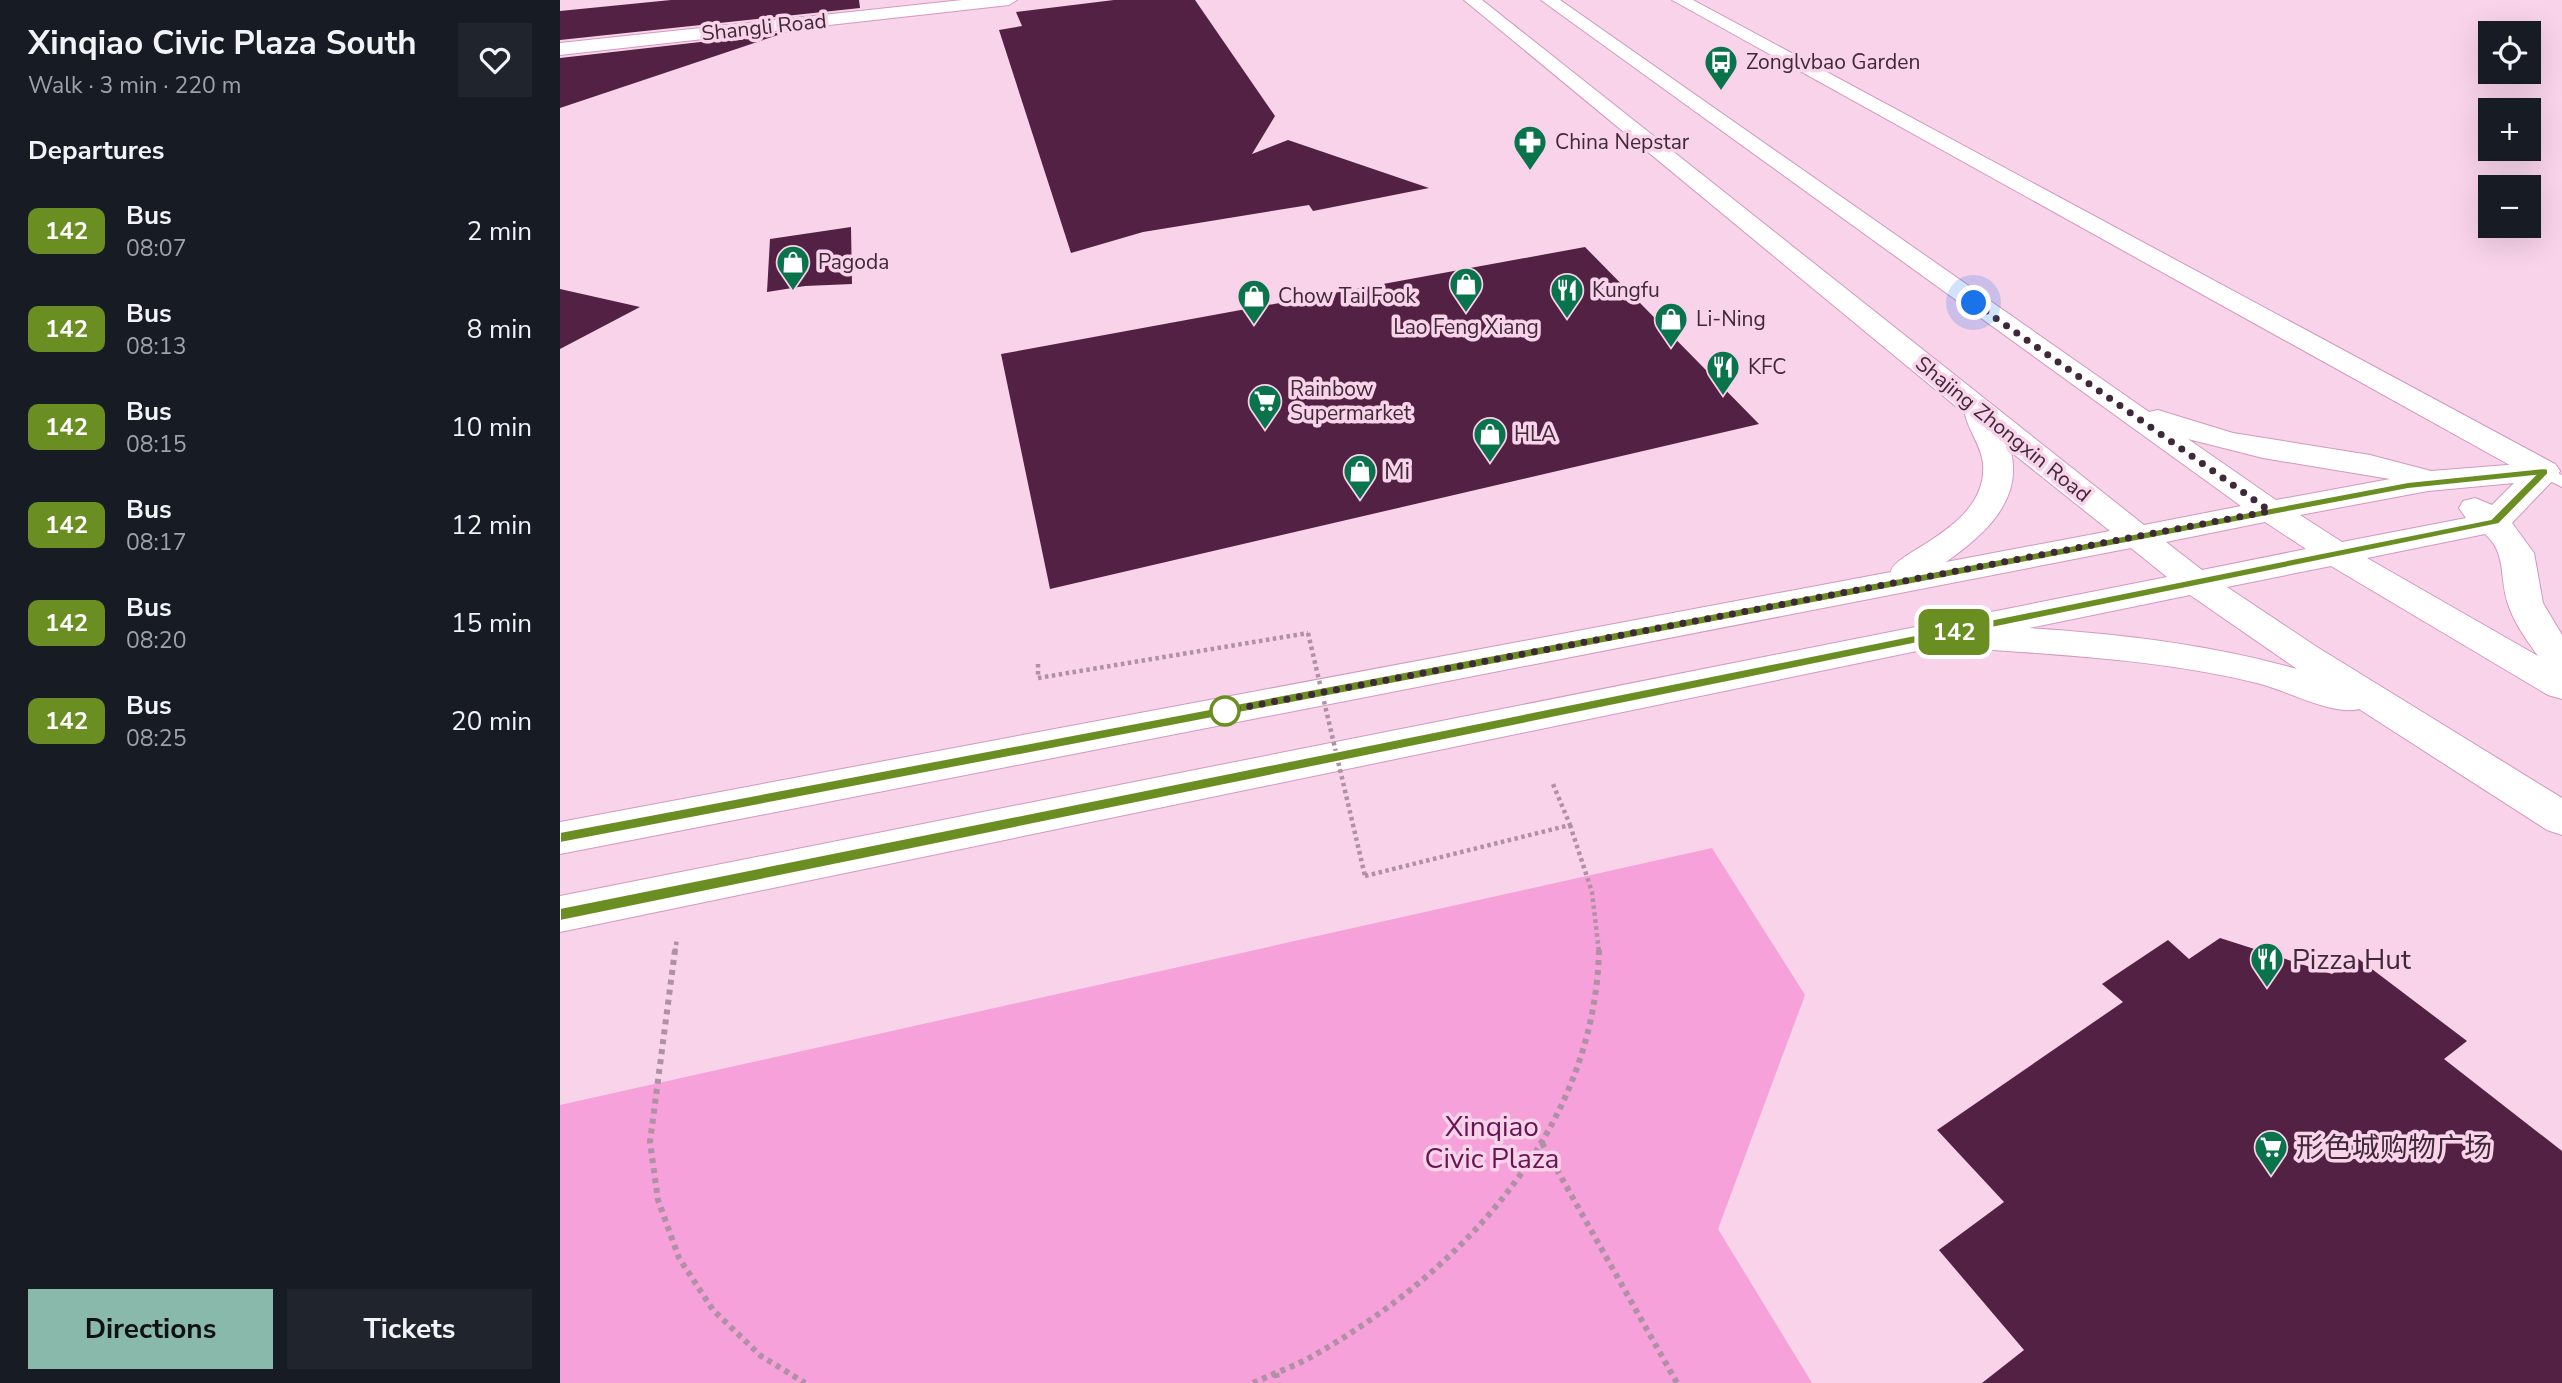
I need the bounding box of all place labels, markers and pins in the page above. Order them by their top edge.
bus stop icon: Zonglvbao Garden [1702,43,1740,92]
place label: Zonglvbao Garden [1746,48,1920,76]
pharmacy icon: China Nepstar [1511,123,1549,172]
place label: China Nepstar [1555,128,1690,156]
shop icon: Pagoda [774,243,812,292]
place label: Pagoda [818,248,889,276]
shop icon: Lao Feng Xiang [1447,265,1485,314]
restaurant icon: Kungfu [1548,271,1586,320]
place label: Kungfu [1592,276,1660,304]
shop icon: Chow Tai Fook [1235,277,1273,326]
place label: Chow Tai Fook [1278,282,1417,310]
shop icon: Li-Ning [1652,300,1690,349]
place label: Li-Ning [1696,305,1766,333]
place label: Lao Feng Xiang [1393,313,1539,341]
restaurant icon: KFC [1704,348,1742,397]
place label: KFC [1748,353,1786,381]
place label: Rainbow Supermarket [1290,375,1412,427]
supermarket icon: Rainbow Supermarket [1246,382,1284,431]
shop icon: HLA [1471,415,1509,464]
place label: HLA [1514,420,1556,448]
shop icon: Mi [1341,452,1379,501]
place label: Mi [1384,455,1410,487]
unlabelled marker [1210,696,1240,726]
restaurant icon: Pizza Hut [2248,940,2286,989]
place label: Pizza Hut [2292,941,2411,979]
supermarket icon: 形色城购物广场 [2252,1128,2290,1177]
place label: 形色城购物广场 [2296,1129,2492,1167]

